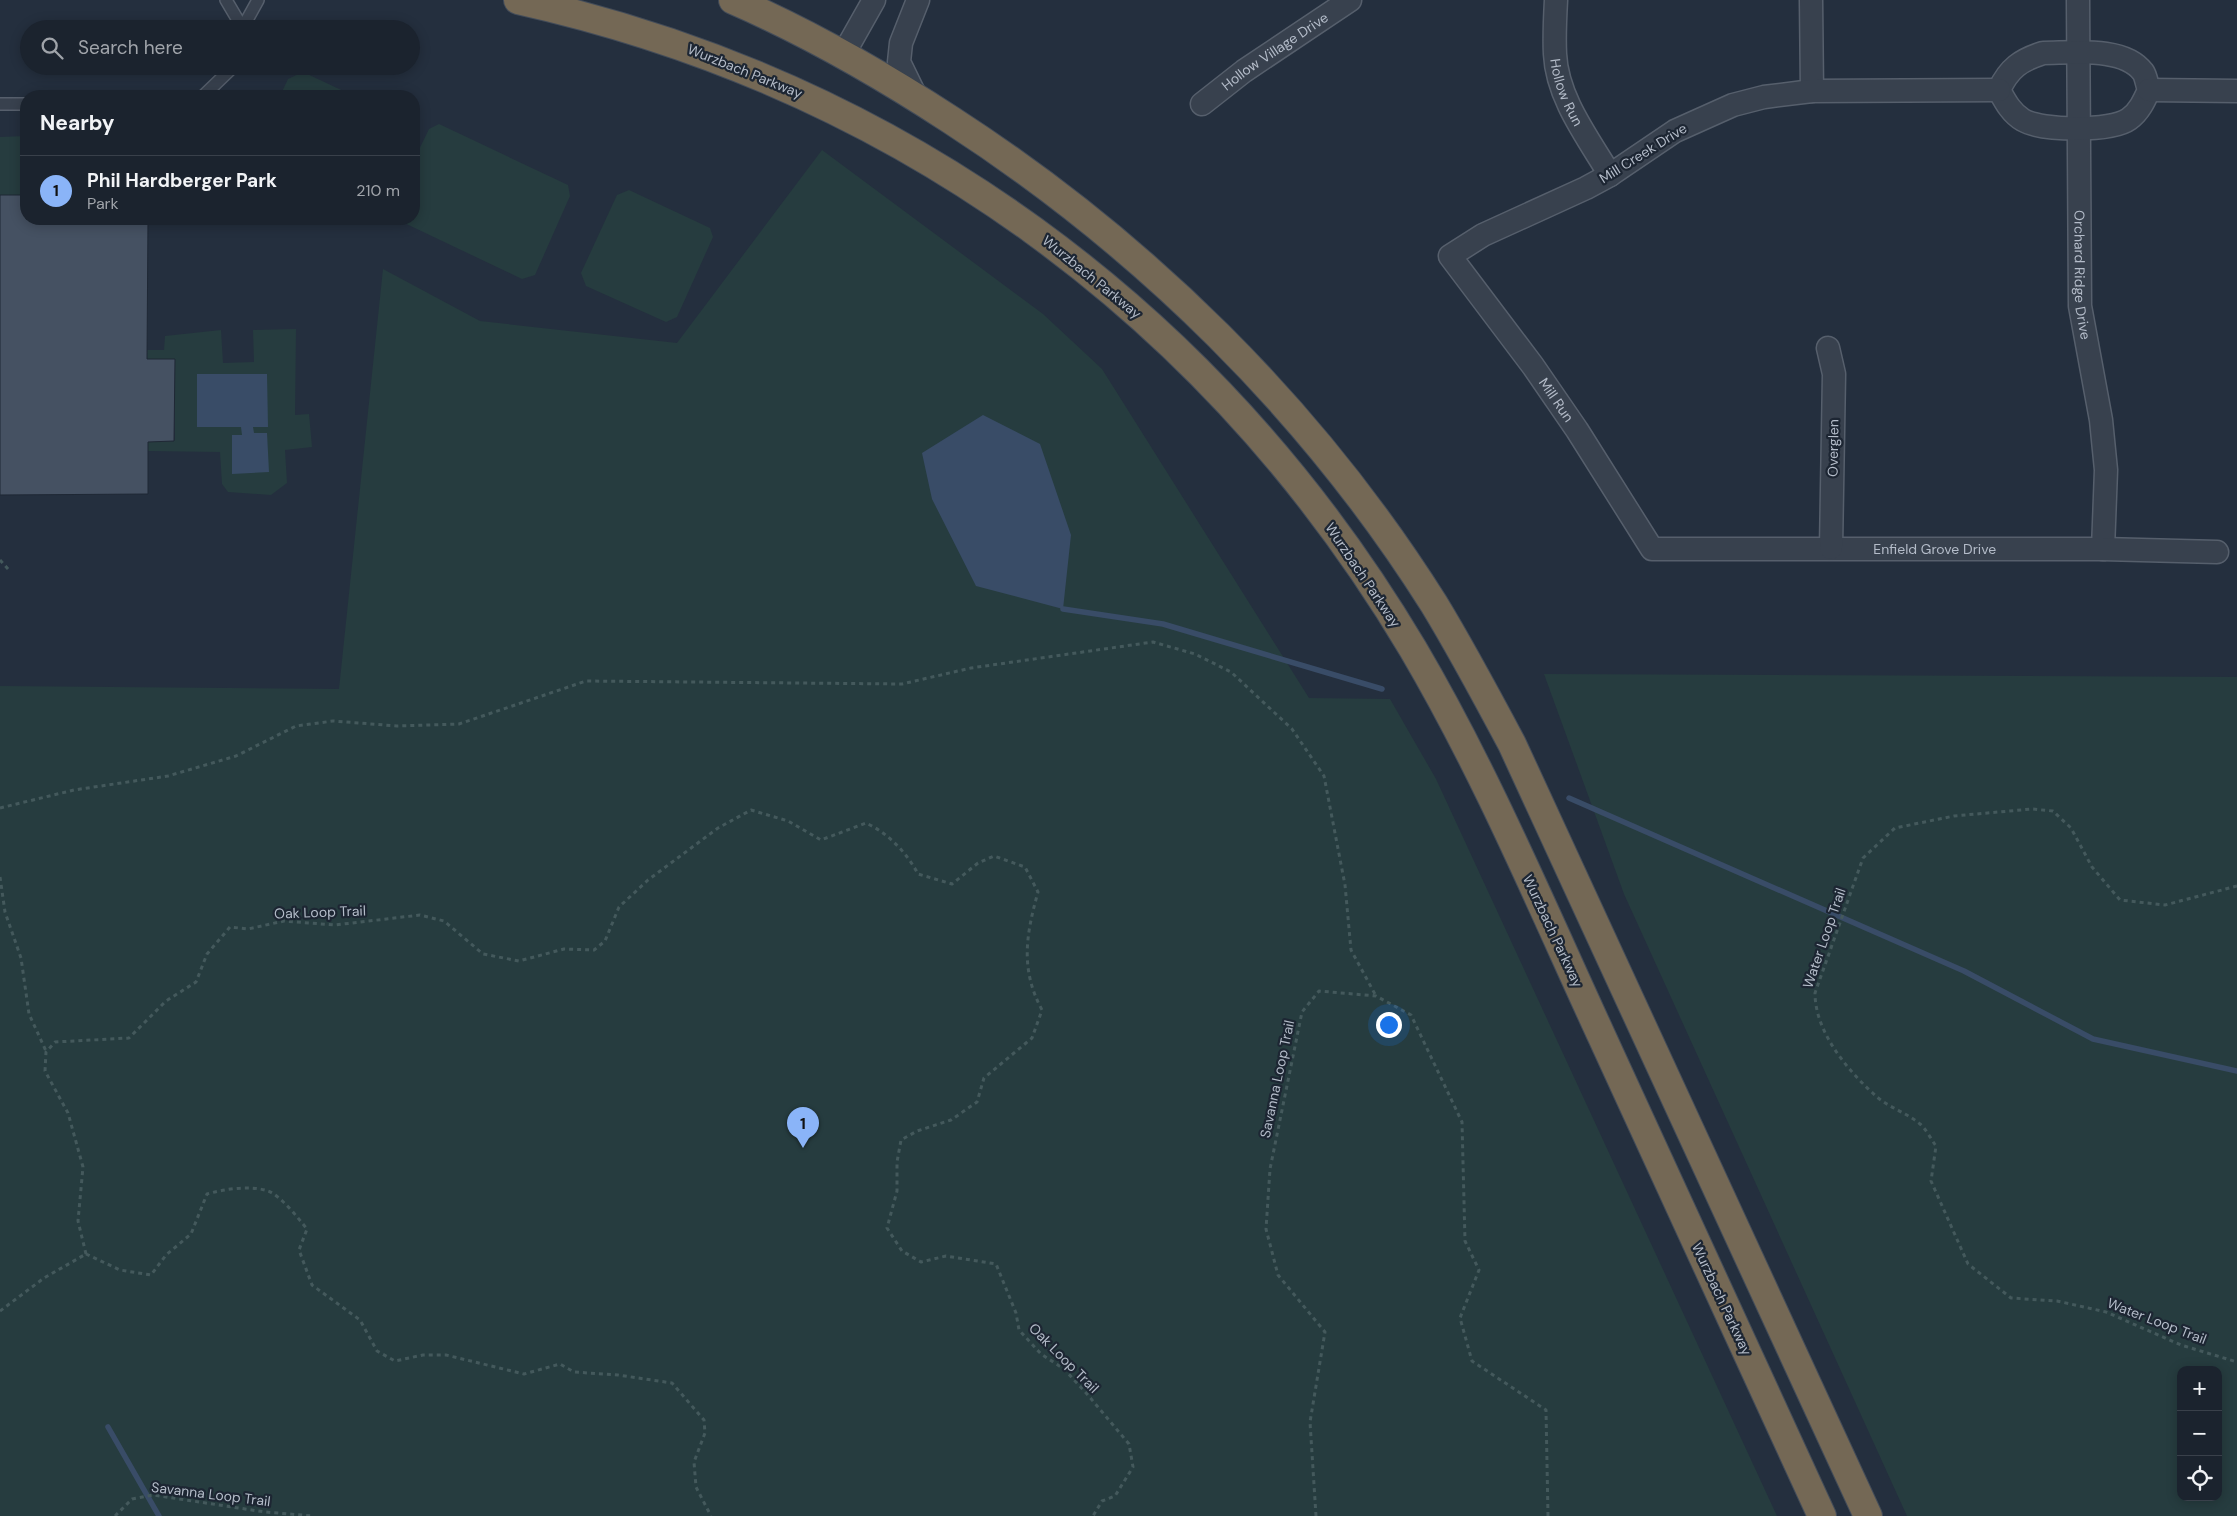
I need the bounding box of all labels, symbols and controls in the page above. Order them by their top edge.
street label: Hollow Village Drive [1218,8,1332,94]
search box [20,20,420,75]
icon: search [38,34,66,62]
text: Search here [78,35,183,60]
street label: Wurzbach Parkway [685,40,805,102]
street label: Hollow Run [1546,57,1587,129]
text: Nearby [40,109,114,137]
street label: Mill Creek Drive [1596,119,1690,187]
text: Phil Hardberger Park [87,168,277,193]
text: 1 [53,180,59,201]
text: 210 m [356,180,400,201]
text: Park [87,193,119,214]
street label: Orchard Ridge Drive [2070,210,2095,341]
street label: Wurzbach Parkway [1039,231,1145,323]
street label: Mill Run [1535,374,1578,425]
street label: Overglen [1823,419,1843,477]
street label: Wurzbach Parkway [1321,519,1405,631]
street label: Enfield Grove Drive [1873,540,1996,558]
street label: Wurzbach Parkway [1519,872,1587,990]
street label: Water Loop Trail [1798,885,1850,991]
street label: Oak Loop Trail [274,901,366,923]
your location [1376,1012,1402,1038]
street label: Savanna Loop Trail [1256,1018,1298,1140]
pin: 1 [787,1107,819,1148]
street label: Wurzbach Parkway [1688,1240,1756,1358]
street label: Water Loop Trail [2105,1294,2209,1348]
street label: Oak Loop Trail [1025,1319,1103,1397]
map controls [2177,1366,2222,1501]
button: + [2177,1366,2222,1411]
button: − [2177,1411,2222,1456]
button: locate [2177,1456,2222,1501]
street label: Savanna Loop Trail [150,1478,272,1510]

